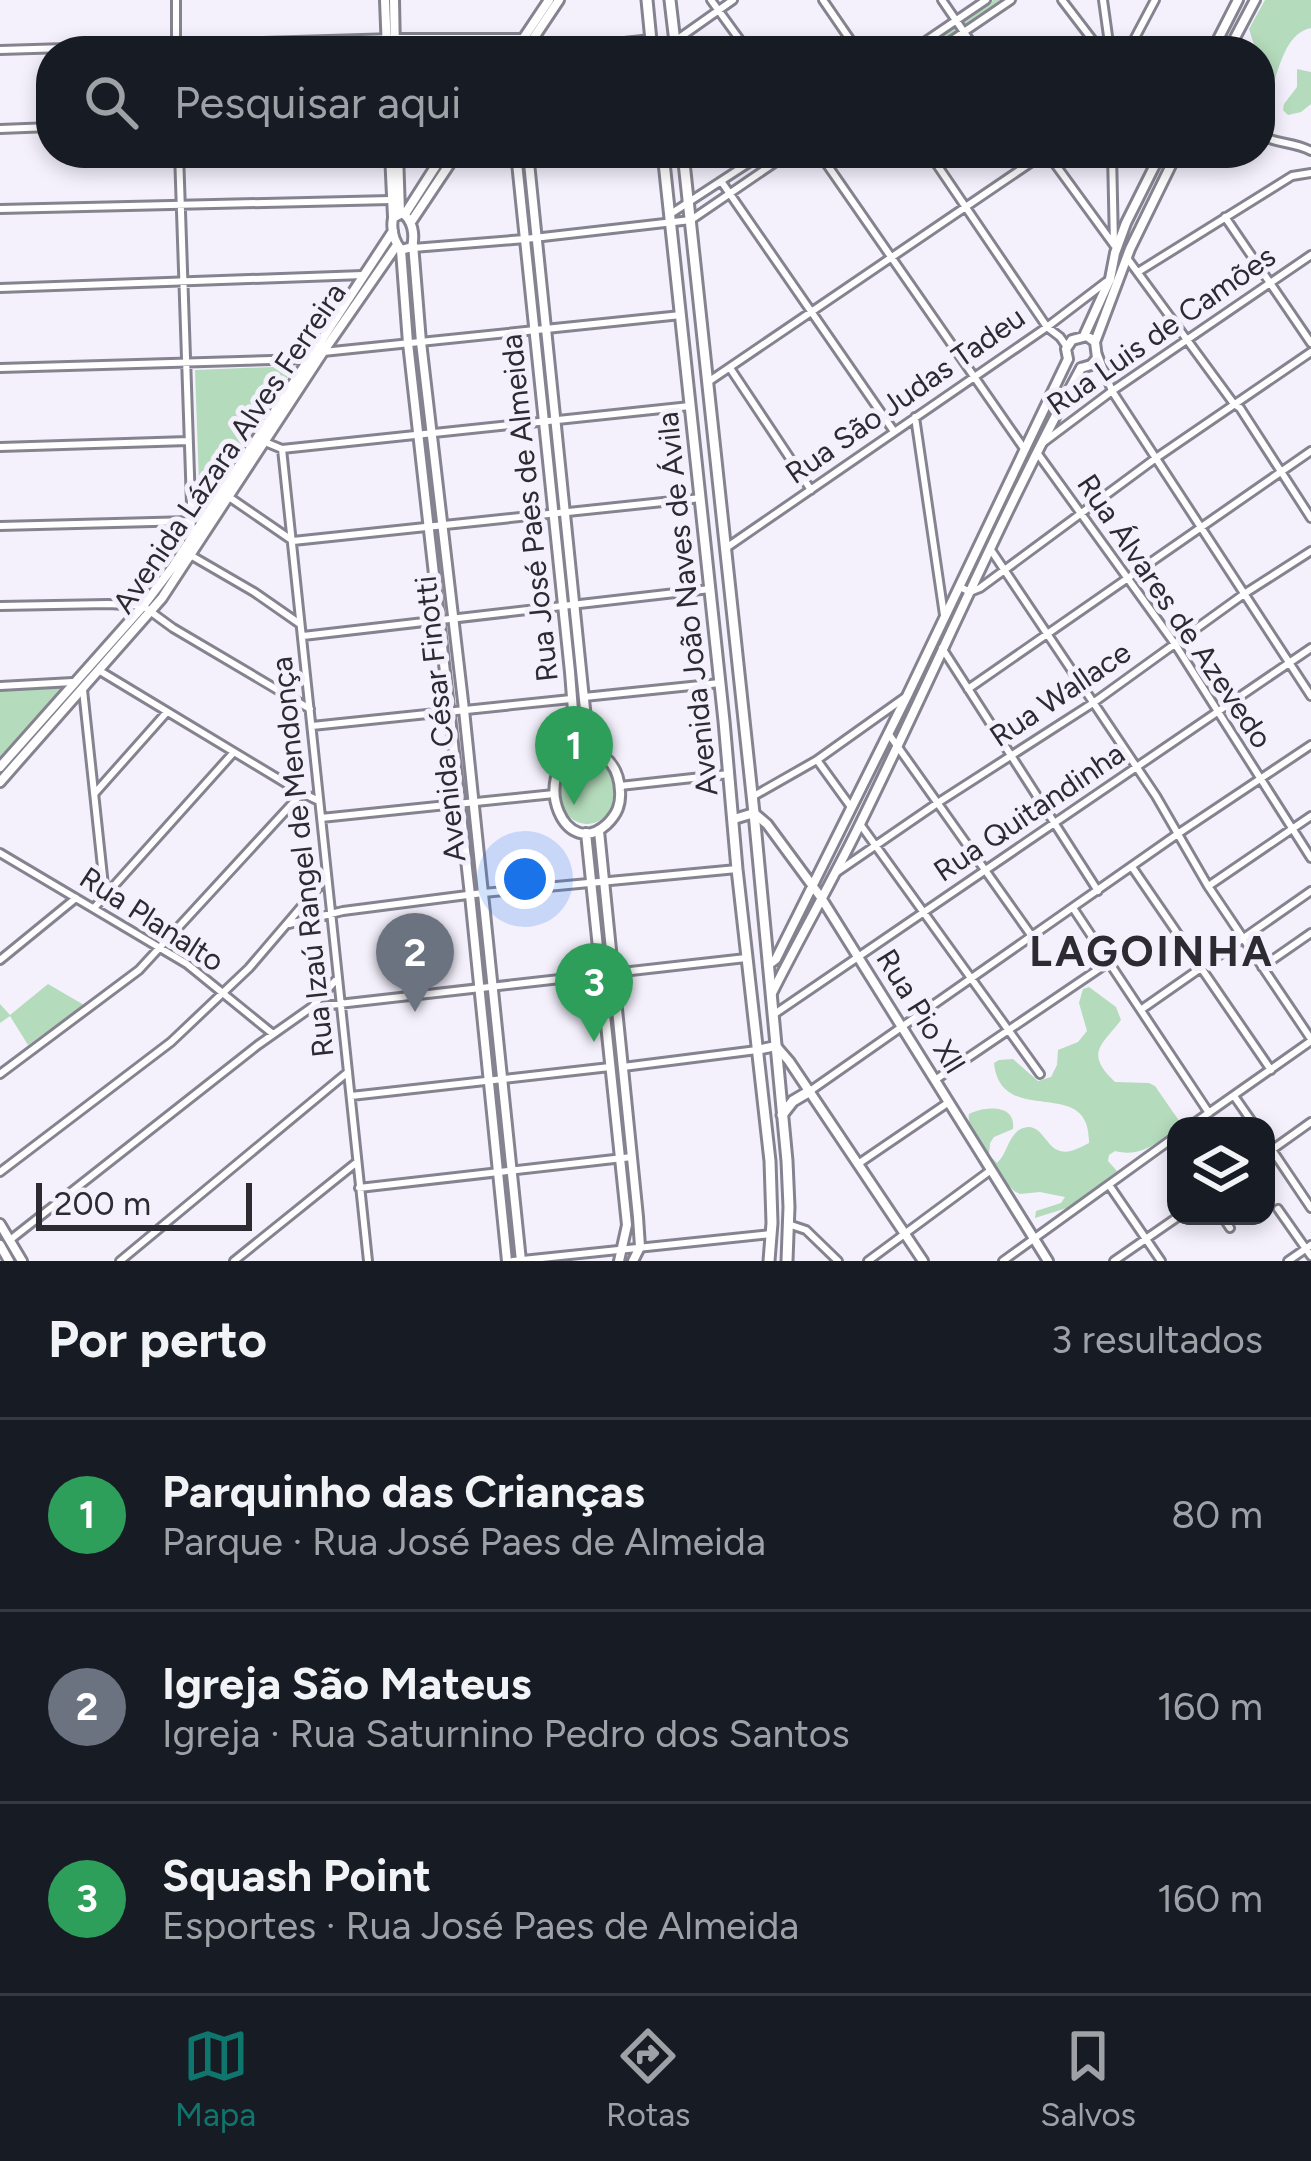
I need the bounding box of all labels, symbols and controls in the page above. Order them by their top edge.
search box [36,36,1275,168]
icon: search [78,69,144,135]
text: Pesquisar aqui [174,75,461,129]
street label: Rua Luis de Camões [1040,237,1282,423]
street label: Avenida Lázara Alves Ferreira [104,276,354,620]
street label: Rua São Judas Tadeu [778,298,1032,492]
street label: Rua José Paes de Almeida [492,332,566,684]
street label: Avenida João Naves de Ávila [648,410,726,798]
street label: Rua Álvares de Azevedo [1069,467,1281,755]
street label: Avenida César Finotti [407,574,473,864]
street label: Rua Wallace [982,633,1138,755]
street label: Rua Izaú Rangel de Mendonça [263,655,341,1059]
pin: 1 [535,706,613,805]
street label: Rua Quitandinha [927,735,1131,889]
your location [495,849,555,909]
street label: Rua Planalto [73,859,231,979]
pin: 2 [376,913,454,1012]
district label: LAGOINHA [1029,926,1275,977]
street label: Rua Pio Xll [868,942,974,1080]
pin: 3 [555,943,633,1042]
map controls [1167,1117,1275,1225]
button: layers [1167,1117,1275,1225]
scale bar [36,1177,252,1230]
text: 200 m [54,1184,151,1223]
text: Por perto [48,1309,267,1370]
text: 3 resultados [1051,1316,1263,1363]
text: Parquinho das Crianças [162,1464,645,1518]
text: 1 [79,1491,95,1538]
text: 80 m [1171,1491,1263,1538]
text: Parque · Rua José Paes de Almeida [162,1518,766,1565]
text: Igreja São Mateus [162,1656,531,1710]
text: 2 [76,1683,98,1730]
text: 160 m [1157,1683,1263,1730]
text: Igreja · Rua Saturnino Pedro dos Santos [162,1710,850,1757]
text: Squash Point [162,1848,431,1902]
text: 3 [76,1875,98,1922]
text: 160 m [1157,1875,1263,1922]
text: Esportes · Rua José Paes de Almeida [162,1902,799,1949]
tab: Mapa [175,2023,256,2134]
tab: Rotas [606,2023,690,2134]
tab: Salvos [1040,2023,1136,2134]

